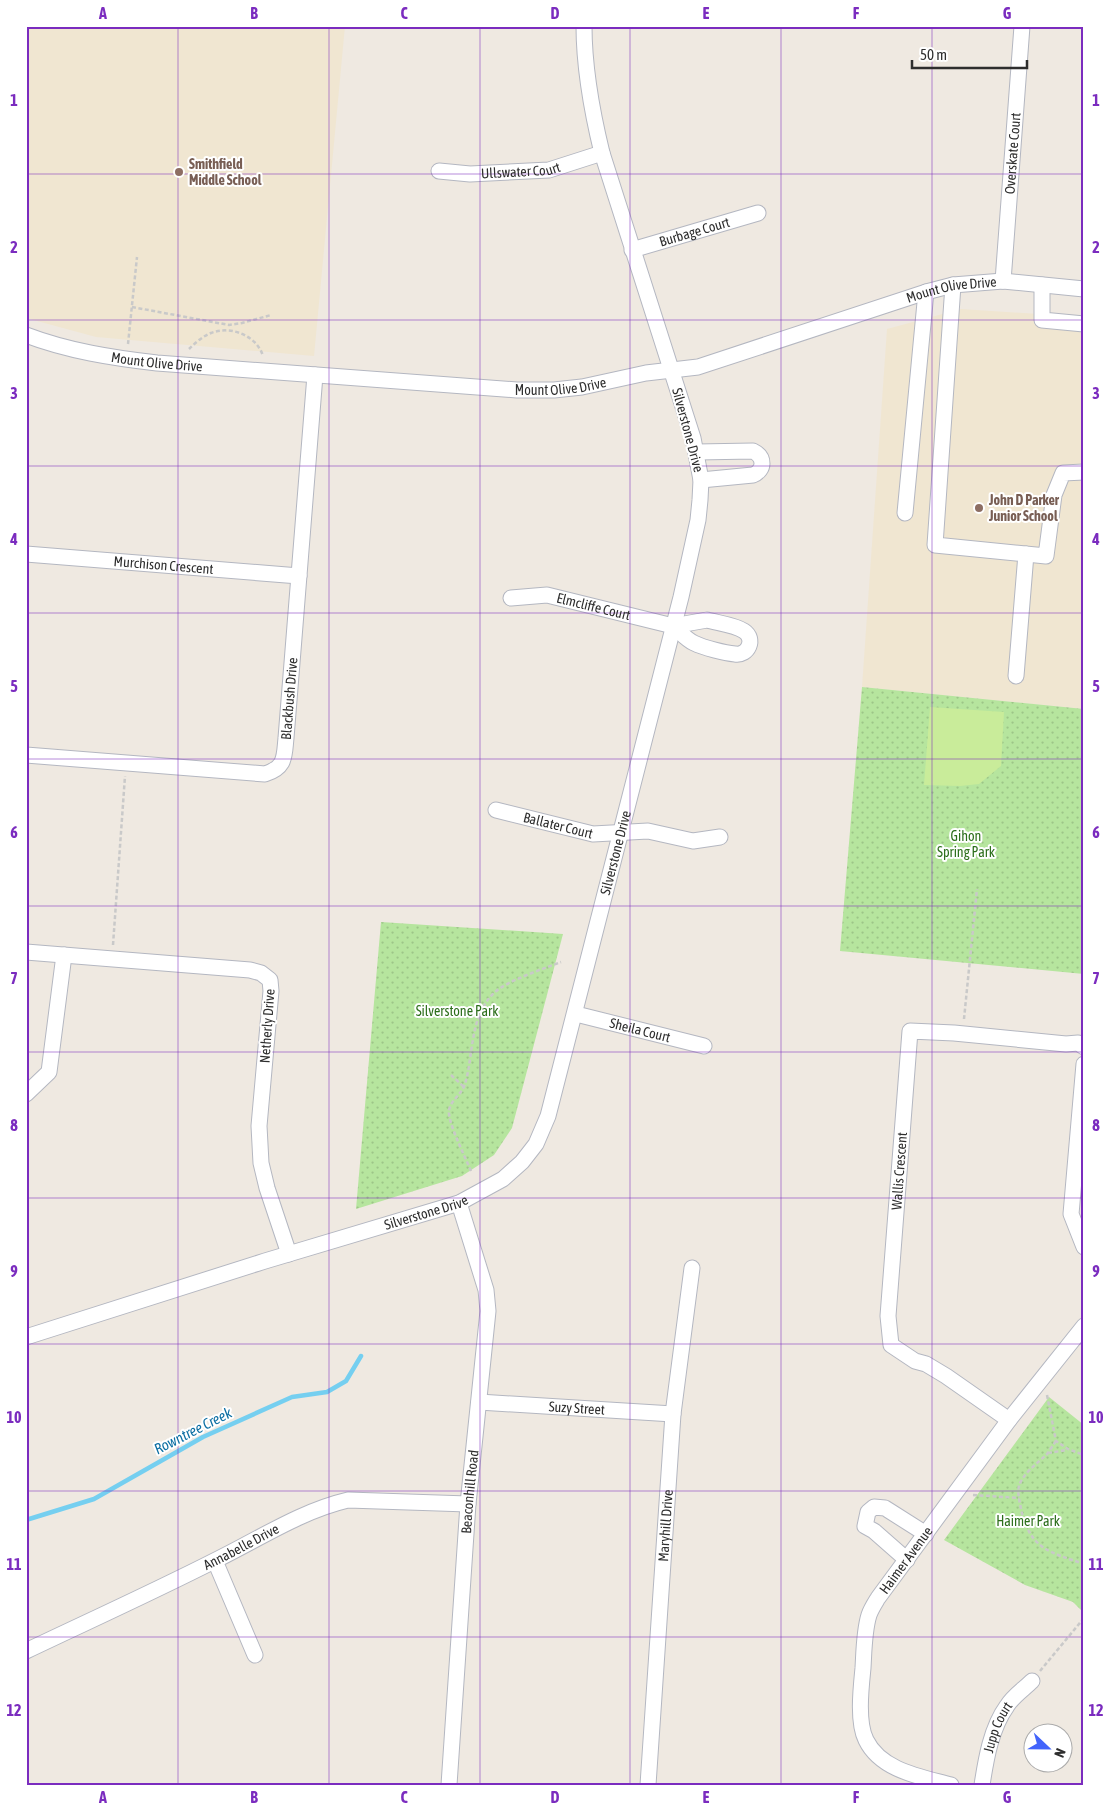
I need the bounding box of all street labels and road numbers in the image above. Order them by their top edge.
street label: Overskate Court [1001,112,1024,195]
street label: Ullswater Court [481,159,562,181]
street label: Burbage Court [657,214,731,250]
street label: Mount Olive Drive [904,274,997,306]
street label: Mount Olive Drive [110,349,203,374]
street label: Mount Olive Drive [515,374,608,398]
street label: Silverstone Drive [669,386,707,474]
street label: Murchison Crescent [113,553,214,577]
street label: Elmcliffe Court [555,590,632,623]
street label: Blackbush Drive [278,657,300,740]
street label: Ballater Court [522,809,595,842]
street label: Silverstone Drive [597,809,634,897]
street label: Netherly Drive [256,988,278,1064]
street label: Sheila Court [608,1015,672,1045]
street label: Wallis Crescent [888,1132,910,1210]
street label: Silverstone Drive [382,1192,471,1233]
street label: Suzy Street [548,1398,605,1418]
street label: Beaconhill Road [458,1449,482,1534]
street label: Maryhill Drive [655,1489,676,1562]
street label: Annabelle Drive [201,1521,281,1573]
street label: Haimer Avenue [876,1523,936,1597]
street label: Jupp Court [980,1699,1016,1754]

